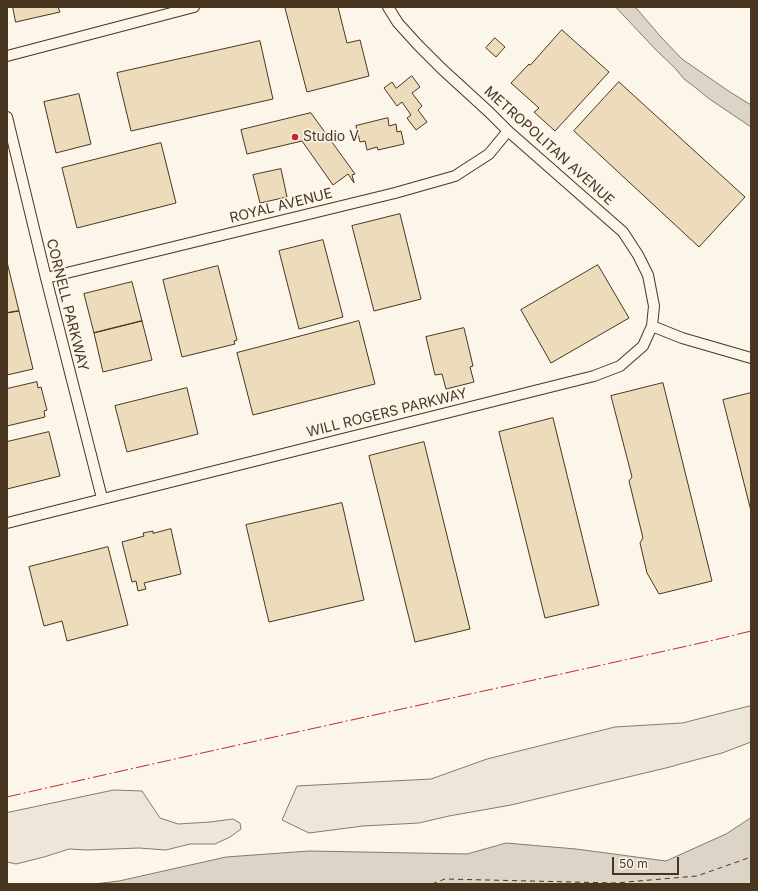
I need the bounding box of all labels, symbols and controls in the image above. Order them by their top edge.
street label: METROPOLITAN AVENUE [480,83,618,209]
place label: Studio V [303,129,359,145]
marker: Studio V [290,132,300,142]
street label: ROYAL AVENUE [228,185,334,227]
street label: CORNELL PARKWAY [42,237,92,373]
street label: WILL ROGERS PARKWAY [305,385,469,441]
scale bar [614,849,681,875]
text: 50 m [619,856,648,871]

